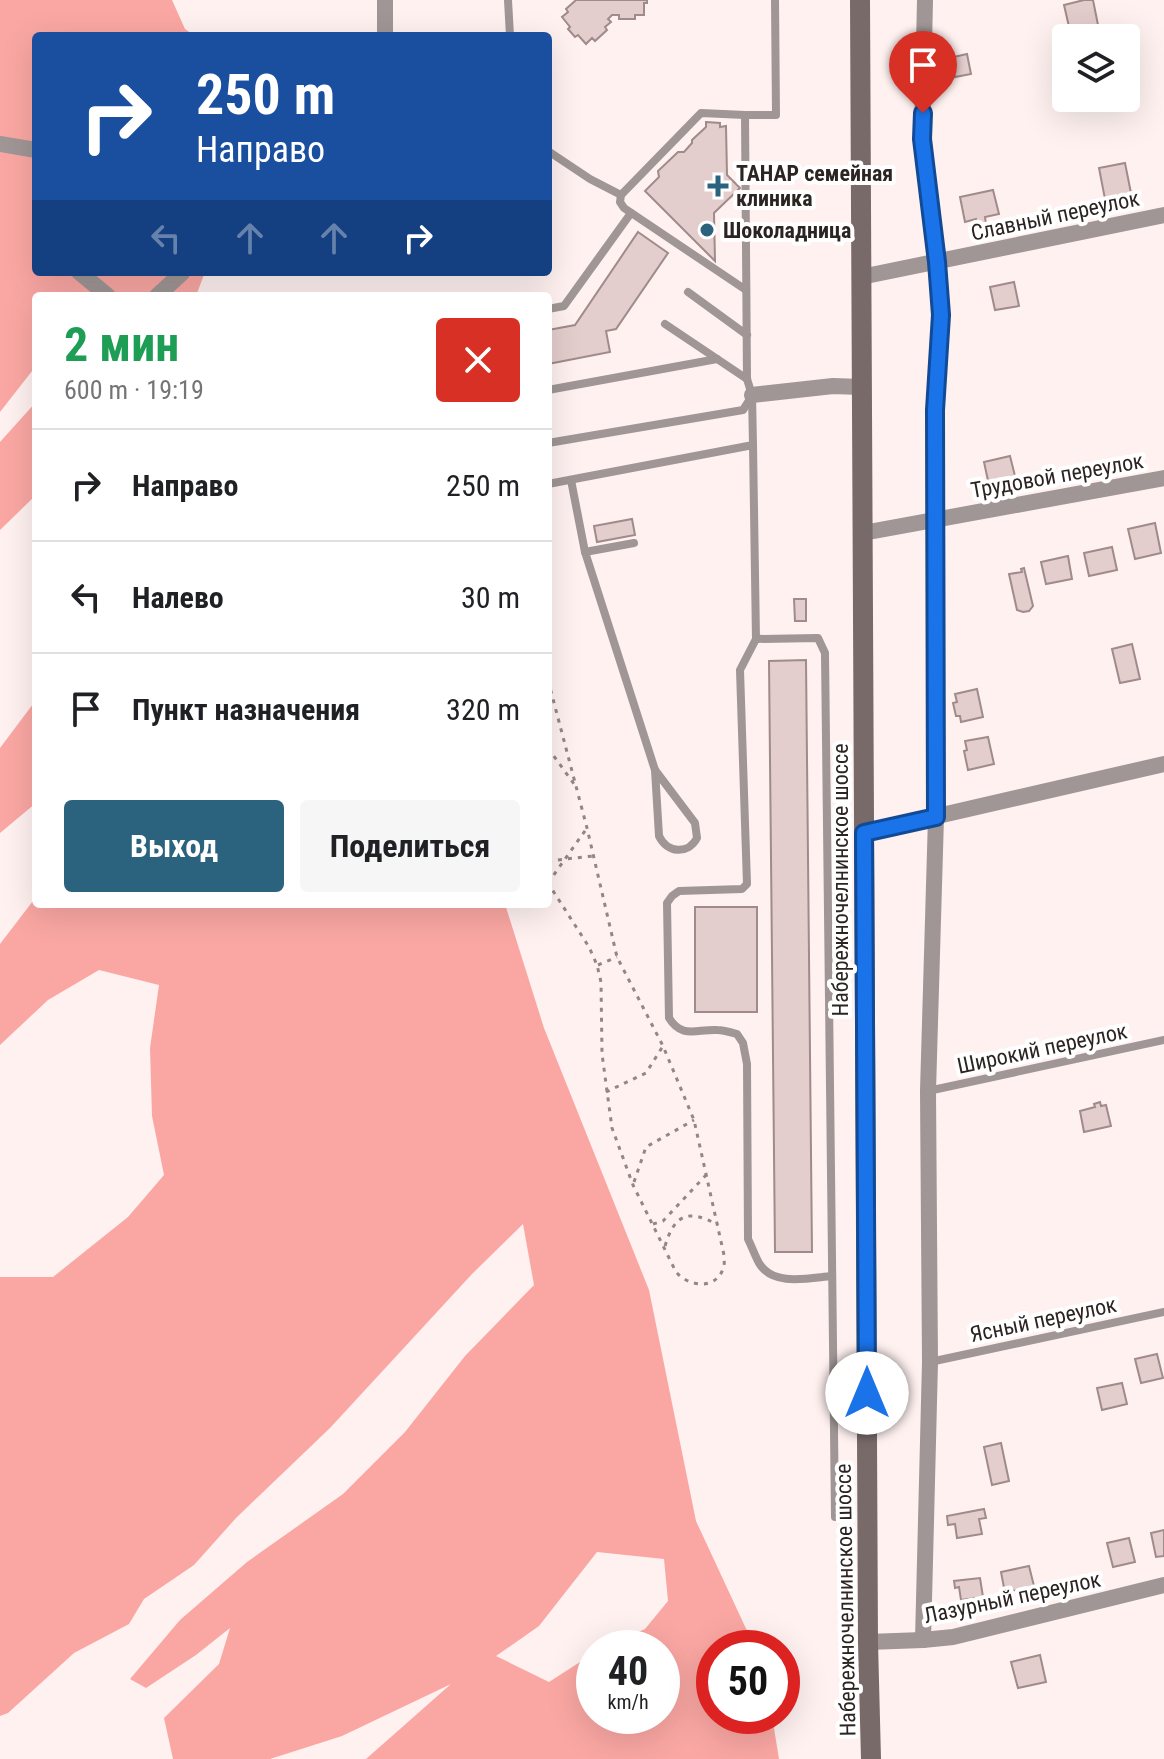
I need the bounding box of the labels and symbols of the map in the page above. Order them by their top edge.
pin [889,31,957,113]
place label: ТАНАР семейная клиника [736,161,893,211]
marker: ТАНАР семейная клиника [707,175,729,197]
street label: Славный переулок [968,185,1142,246]
place label: Шоколадница [723,218,851,243]
marker: Шоколадница [698,221,716,239]
street label: Трудовой переулок [969,448,1146,503]
street label: Набережночелнинское шоссе [828,744,853,1016]
street label: Широкий переулок [955,1018,1130,1079]
street label: Ясный переулок [968,1292,1119,1347]
position arrow [825,1351,909,1435]
street label: Набережночелнинское шоссе [831,1463,860,1737]
street label: Лазурный переулок [921,1566,1103,1628]
speed limit sign: 50 [696,1630,800,1734]

